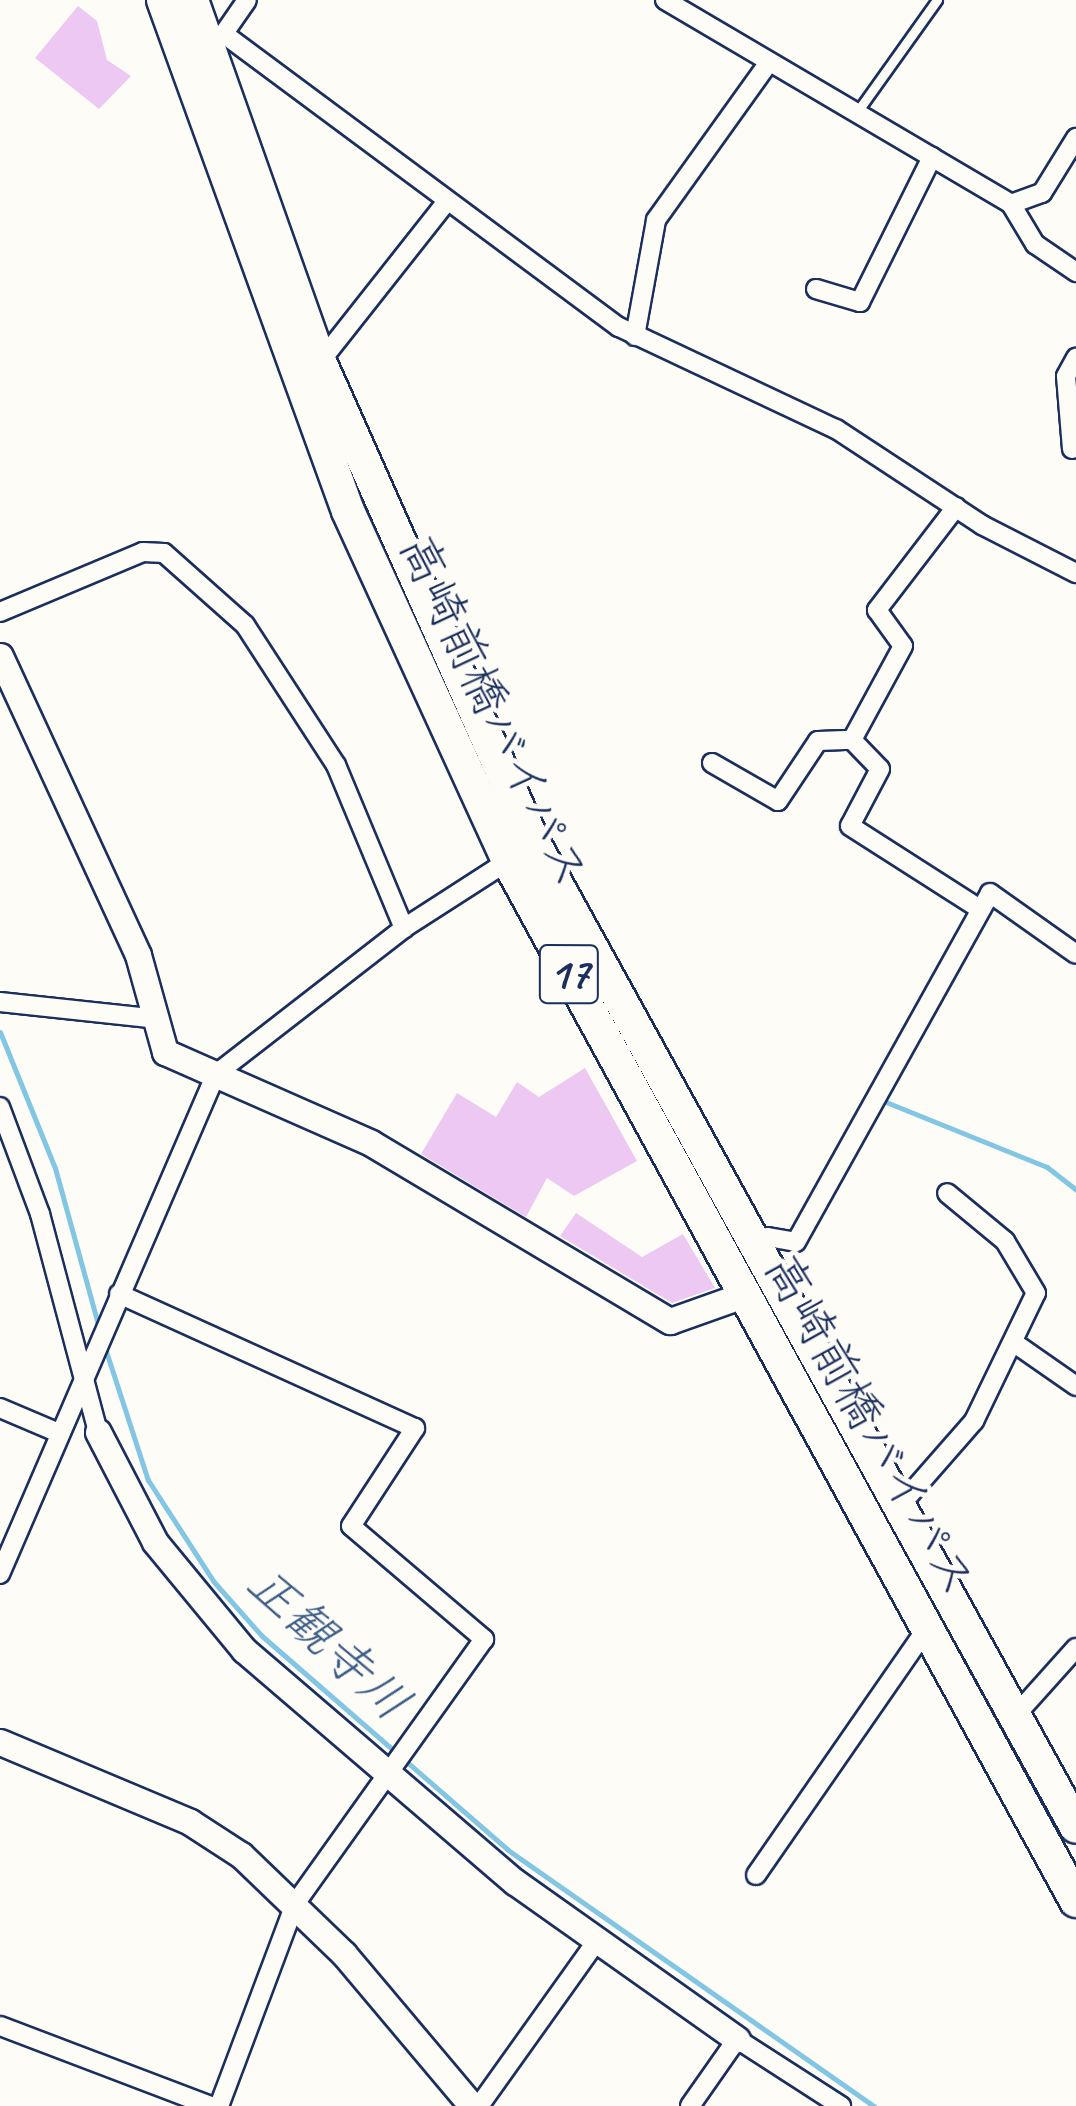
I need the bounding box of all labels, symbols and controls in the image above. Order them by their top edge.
street label: 高崎前橋バイパス [387,525,601,897]
road number: 17 [536,934,602,1014]
street label: 高崎前橋バイパス [752,1243,988,1607]
water label: 正観寺川 [235,1553,423,1733]

